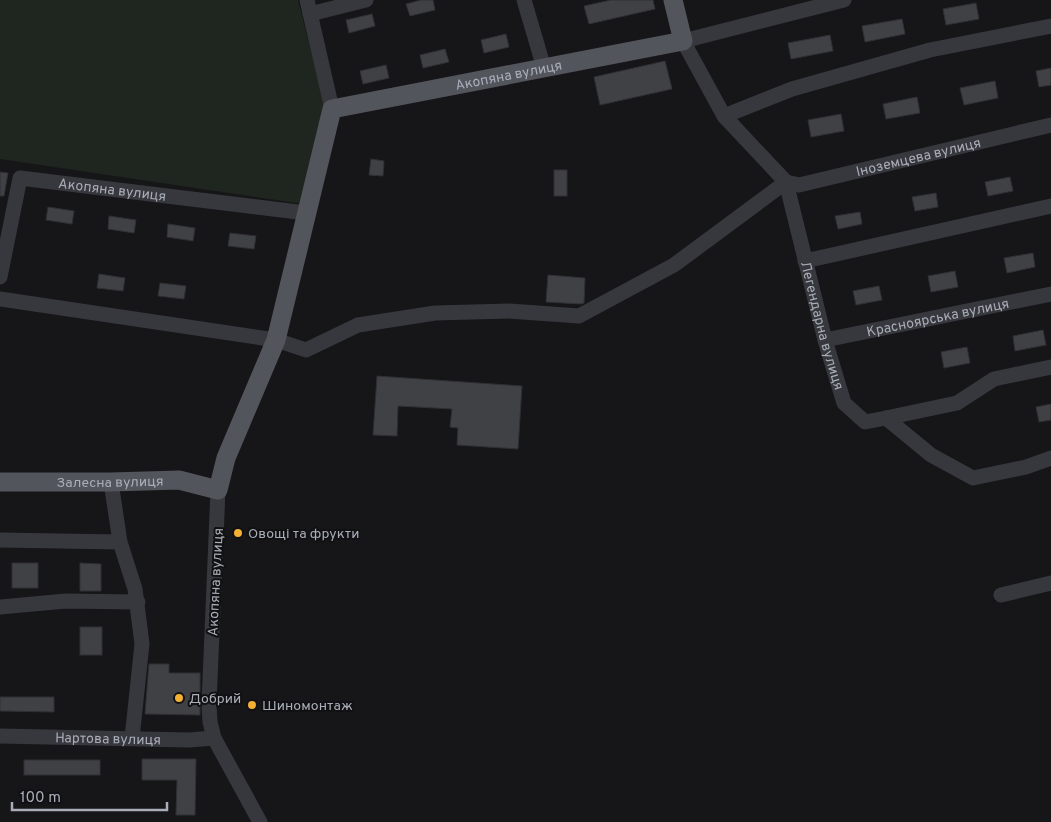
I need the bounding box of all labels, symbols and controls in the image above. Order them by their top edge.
street label: Акопяна вулиця [454,58,564,95]
street label: Іноземцева вулиця [854,135,983,181]
street label: Акопяна вулиця [57,176,167,206]
street label: Легендарна вулиця [796,260,847,392]
street label: Красноярська вулиця [865,296,1011,341]
street label: Залесна вулиця [56,473,164,492]
place label: Овощі та фрукти [248,526,359,543]
street label: Акопяна вулиця [205,527,228,637]
marker: Овощі та фрукти [232,527,244,539]
place label: Добрий [189,691,241,708]
marker: Добрий [173,692,185,704]
place label: Шиномонтаж [262,698,353,715]
marker: Шиномонтаж [246,699,258,711]
street label: Нартова вулиця [55,730,161,749]
scale bar [12,780,168,812]
text: 100 m [20,789,61,808]

